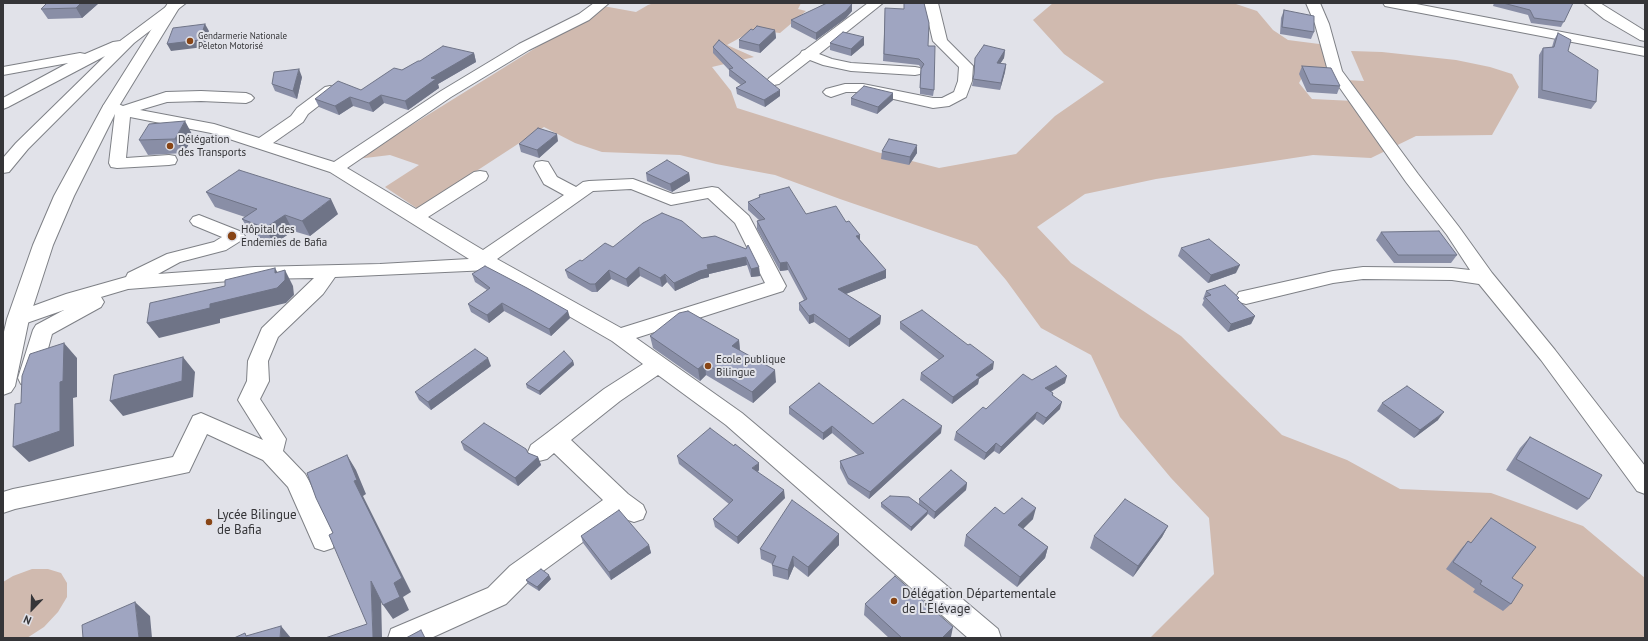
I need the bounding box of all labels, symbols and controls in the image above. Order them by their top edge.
place label: Gendarmerie Nationale Peleton Motorisé [198,31,287,52]
marker: Gendarmerie Nationale Peleton Motorisé [185,36,195,46]
place label: Délégation des Transports [178,133,246,159]
marker: Délégation des Transports [165,141,175,151]
place label: Hôpital des Endemies de Bafia [241,223,327,249]
marker: Hôpital des Endemies de Bafia [226,230,238,242]
place label: Ecole publique Bilingue [716,353,786,379]
marker: Ecole publique Bilingue [703,361,713,371]
place label: Lycée Bilingue de Bafia [217,507,297,538]
marker: Lycée Bilingue de Bafia [204,517,214,527]
place label: Délégation Départementale de L'Elévage [902,586,1056,617]
north arrow [12,589,52,629]
marker: Délégation Départementale de L'Elévage [889,596,899,606]
text: N [21,612,33,628]

